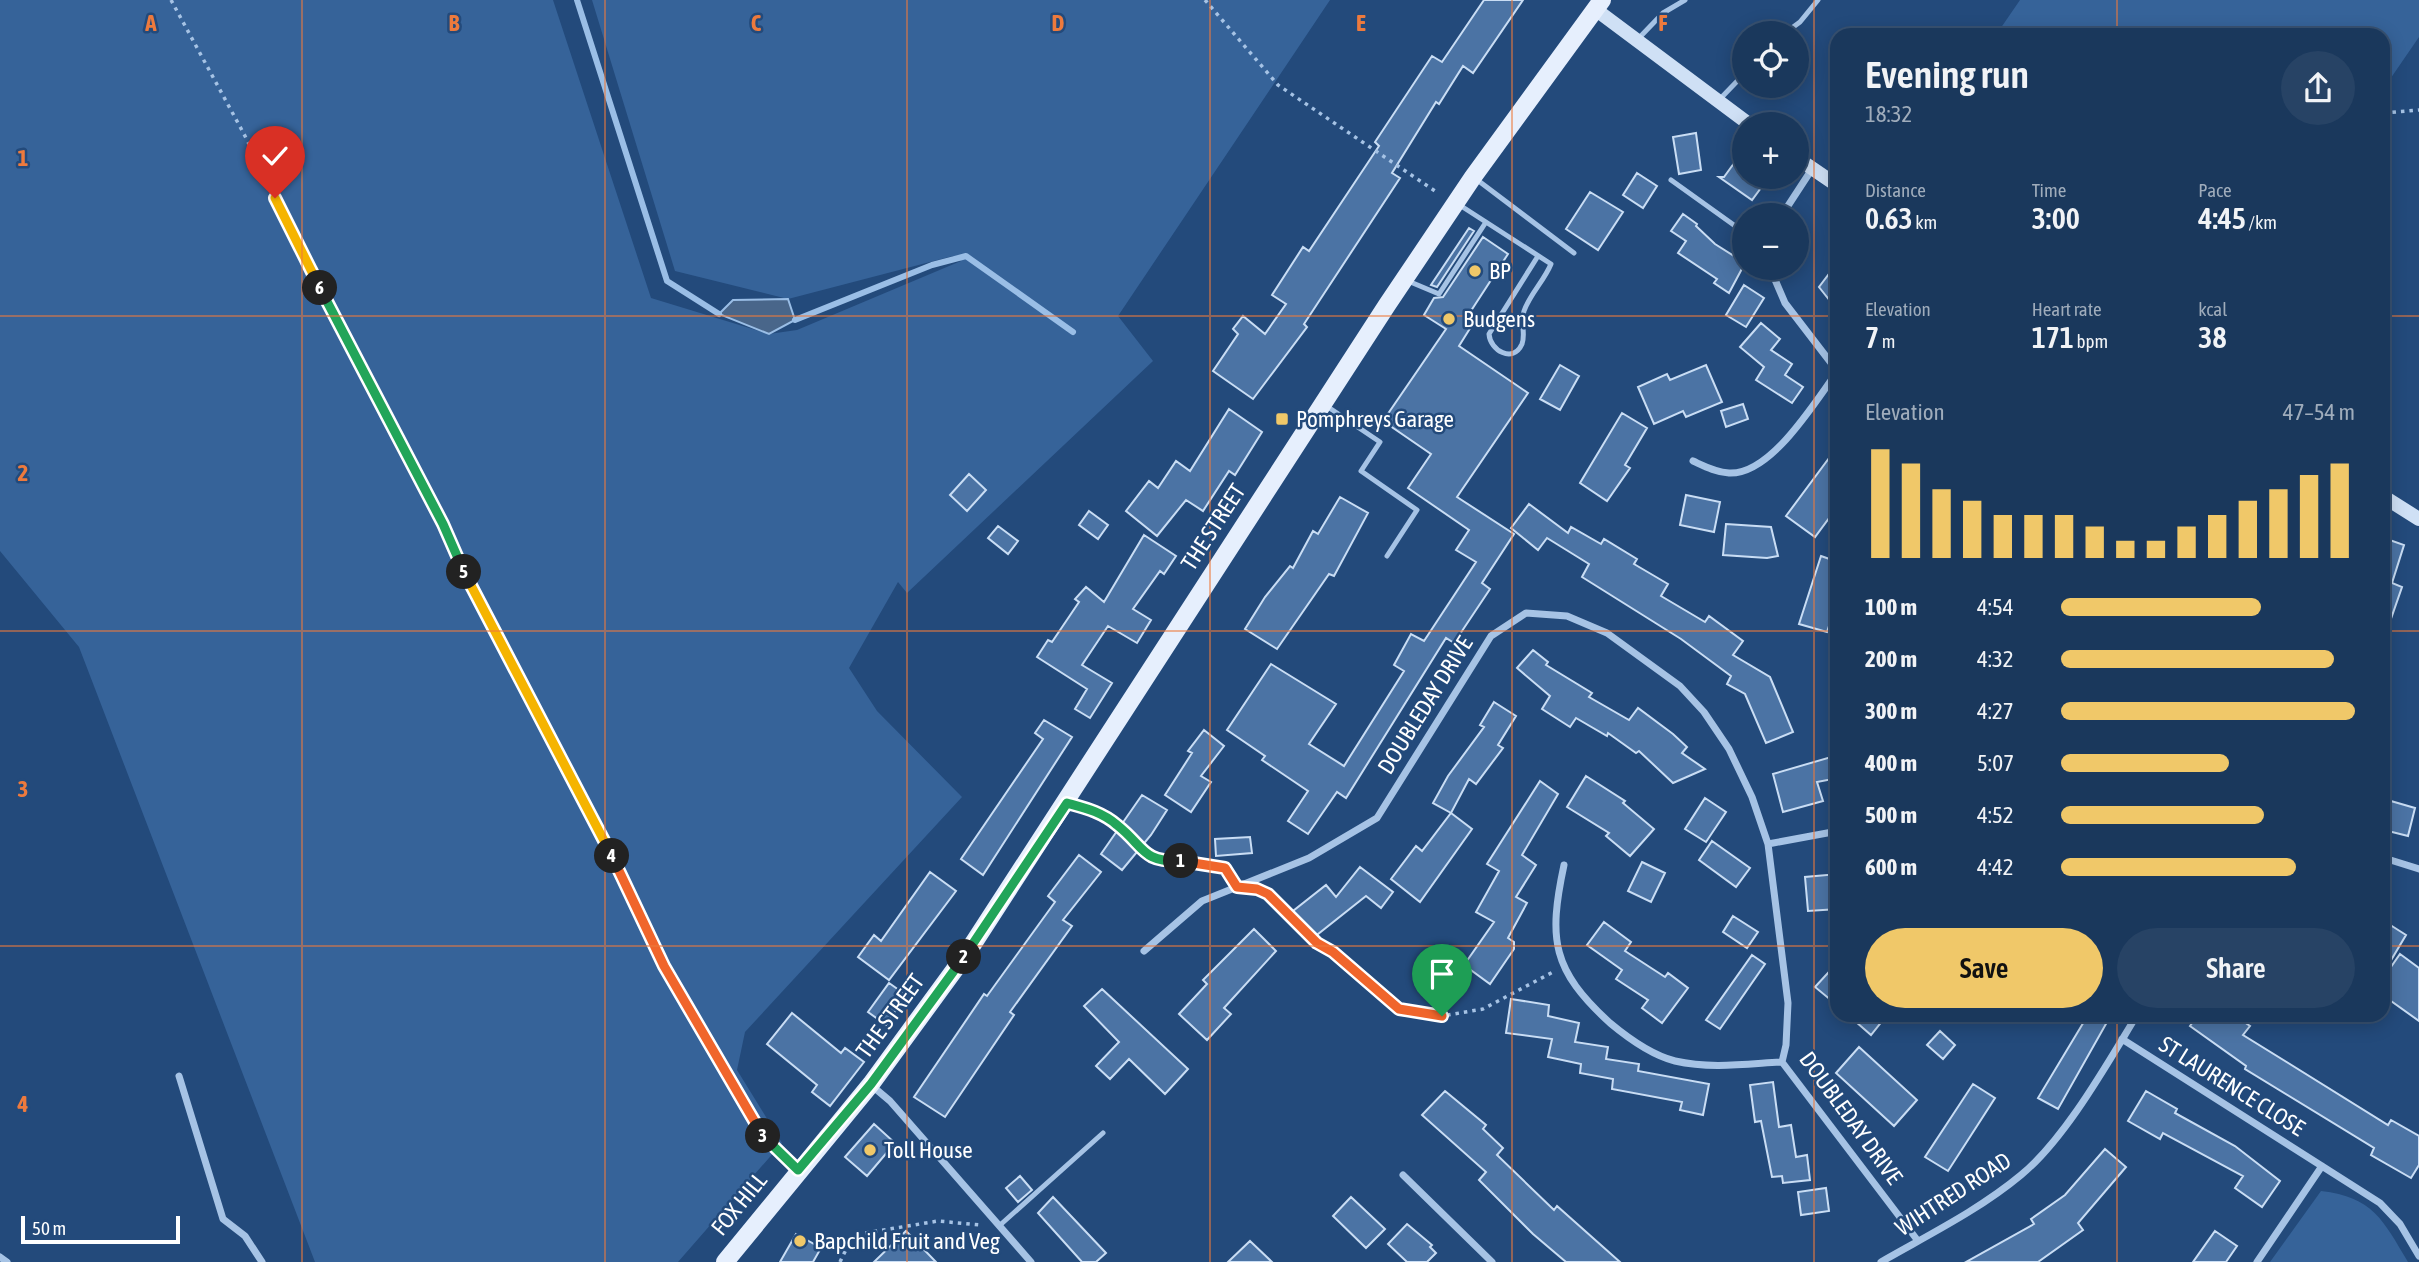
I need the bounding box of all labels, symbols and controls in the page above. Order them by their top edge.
text: A [144,10,157,36]
text: B [449,10,460,36]
text: C [751,10,762,36]
text: D [1052,10,1065,36]
text: E [1356,10,1366,36]
text: F [1658,10,1668,36]
map controls [1732,21,1809,280]
button: locate [1732,21,1809,98]
button: share [2281,51,2355,125]
text: Evening run [1865,53,2029,96]
text: 18:32 [1865,101,1912,127]
button: + [1732,112,1809,189]
pin [245,126,305,198]
icon: check [256,137,294,175]
text: 1 [18,145,29,171]
text: Distance [1865,179,1926,201]
text: Time [2032,179,2066,201]
text: Pace [2198,179,2232,201]
text: 0.63 [1865,201,1913,235]
text: 3:00 [2032,201,2080,235]
text: 4:45 [2198,201,2246,235]
button: − [1732,203,1809,280]
text: km [1913,211,1937,233]
text: /km [2246,211,2277,233]
place label: BP [1489,258,1511,284]
marker: BP [1467,263,1483,279]
pin: 6 [302,270,338,306]
text: 6 [315,276,324,298]
text: Elevation [1865,298,1931,320]
text: Heart rate [2032,298,2102,320]
text: kcal [2198,298,2227,320]
place label: Budgens [1463,306,1535,332]
marker: Budgens [1441,311,1457,327]
text: 7 [1865,320,1879,354]
text: 171 [2032,320,2074,354]
text: 38 [2198,320,2227,354]
text: m [1879,330,1895,352]
text: bpm [2074,330,2108,352]
text: Elevation [1865,399,1945,425]
text: 47–54 m [2283,399,2355,425]
place label: Pomphreys Garage [1296,406,1454,432]
marker: Pomphreys Garage [1274,411,1290,427]
text: 2 [18,460,28,486]
street label: THE STREET [1176,479,1250,575]
pin: 5 [447,554,482,590]
text: 5 [459,560,468,582]
text: 100 m [1865,594,1917,620]
text: 4:54 [1977,594,2014,620]
street label: DOUBLEDAY DRIVE [1372,631,1478,779]
text: 200 m [1865,646,1917,672]
text: 4:32 [1977,646,2014,672]
text: 300 m [1865,698,1917,724]
text: 4:27 [1977,698,2014,724]
text: 400 m [1865,750,1917,776]
text: 5:07 [1977,750,2014,776]
text: 3 [18,776,28,802]
text: 500 m [1865,802,1917,828]
text: 4:52 [1977,802,2014,828]
pin: 4 [594,838,630,874]
text: 4 [607,844,616,866]
pin: 1 [1164,844,1198,878]
text: 1 [1176,849,1185,871]
text: 600 m [1865,854,1917,880]
text: 4:42 [1977,854,2014,880]
button: Save [1865,928,2103,1008]
button: Share [2117,928,2355,1008]
pin: 2 [946,940,982,974]
pin [1412,944,1472,1016]
text: 2 [959,945,968,967]
icon: arrive [1423,955,1461,993]
street label: THE STREET [851,969,929,1063]
street label: ST LAURENCE CLOSE [2155,1031,2310,1141]
street label: DOUBLEDAY DRIVE [1794,1047,1908,1189]
text: 4 [17,1091,29,1117]
pin: 3 [746,1118,780,1154]
text: 3 [758,1124,767,1146]
place label: Toll House [884,1137,973,1163]
marker: Toll House [862,1142,878,1158]
street label: WIHTRED ROAD [1890,1147,2016,1241]
street label: FOX HILL [706,1167,772,1241]
scale bar [21,1213,180,1245]
text: 50 m [32,1217,66,1239]
place label: Bapchild Fruit and Veg [814,1228,1000,1254]
marker: Bapchild Fruit and Veg [792,1233,808,1249]

